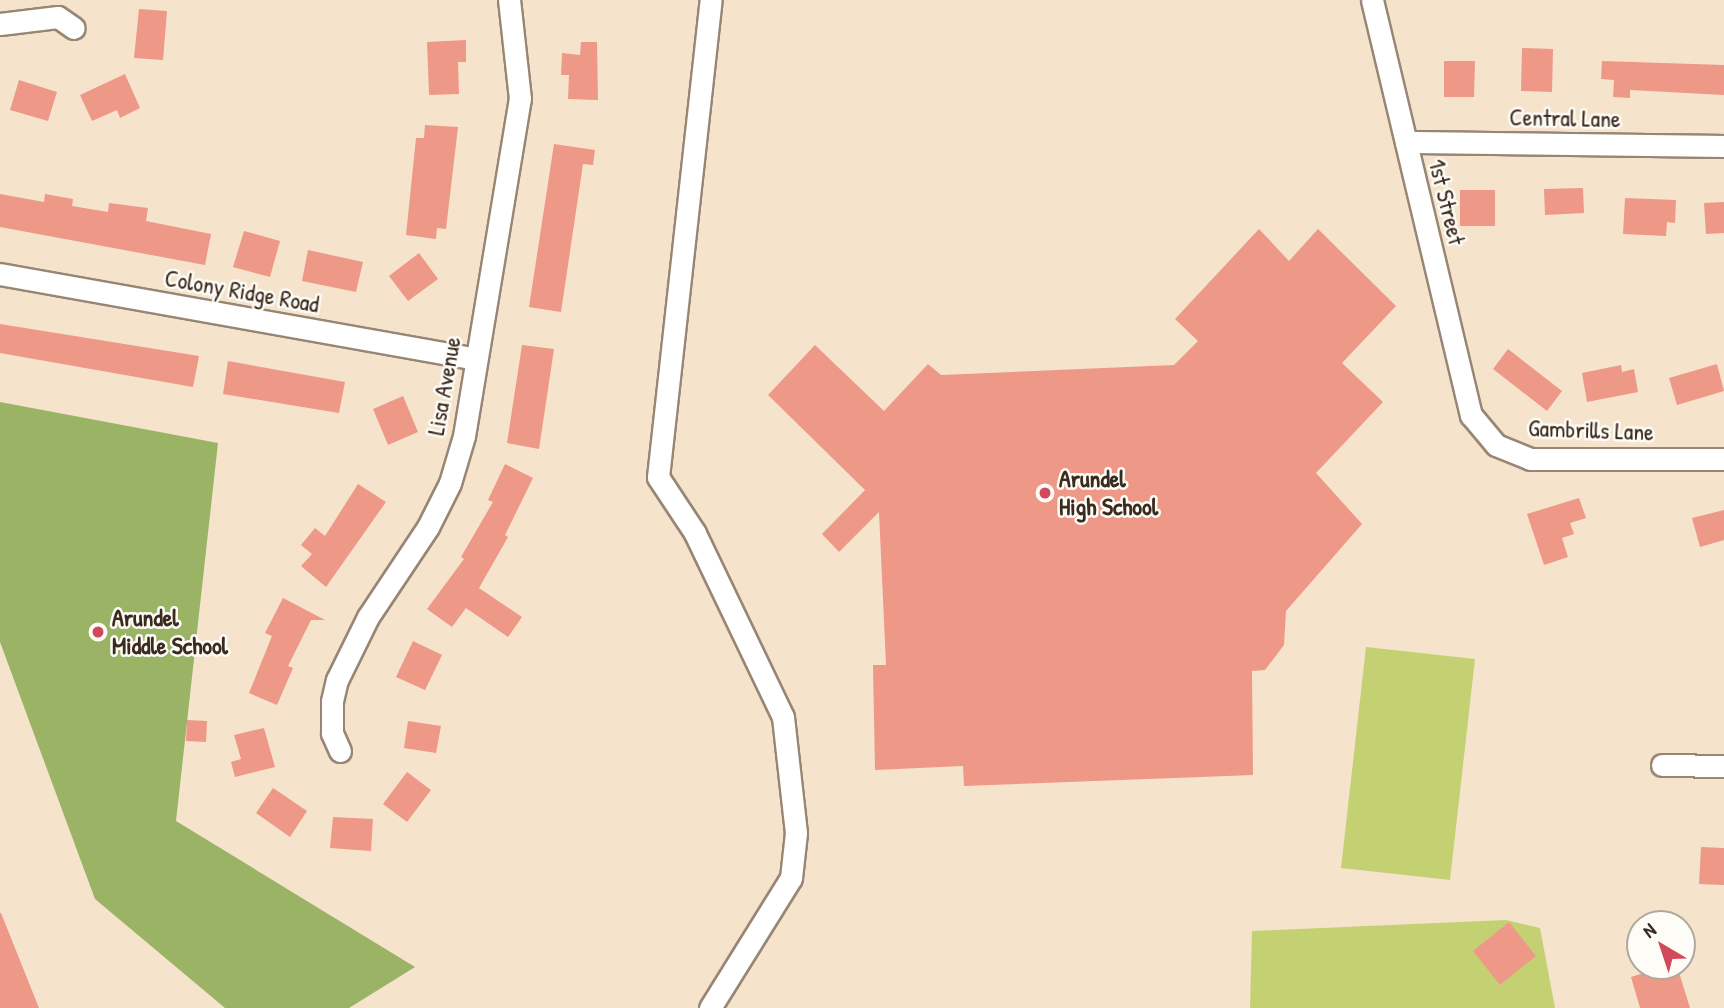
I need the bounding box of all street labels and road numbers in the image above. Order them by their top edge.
street label: Central Lane [1509,103,1621,133]
street label: 1st Street [1422,156,1472,248]
street label: Colony Ridge Road [163,263,321,319]
street label: Lisa Avenue [421,335,467,437]
street label: Gambrills Lane [1528,413,1654,447]

